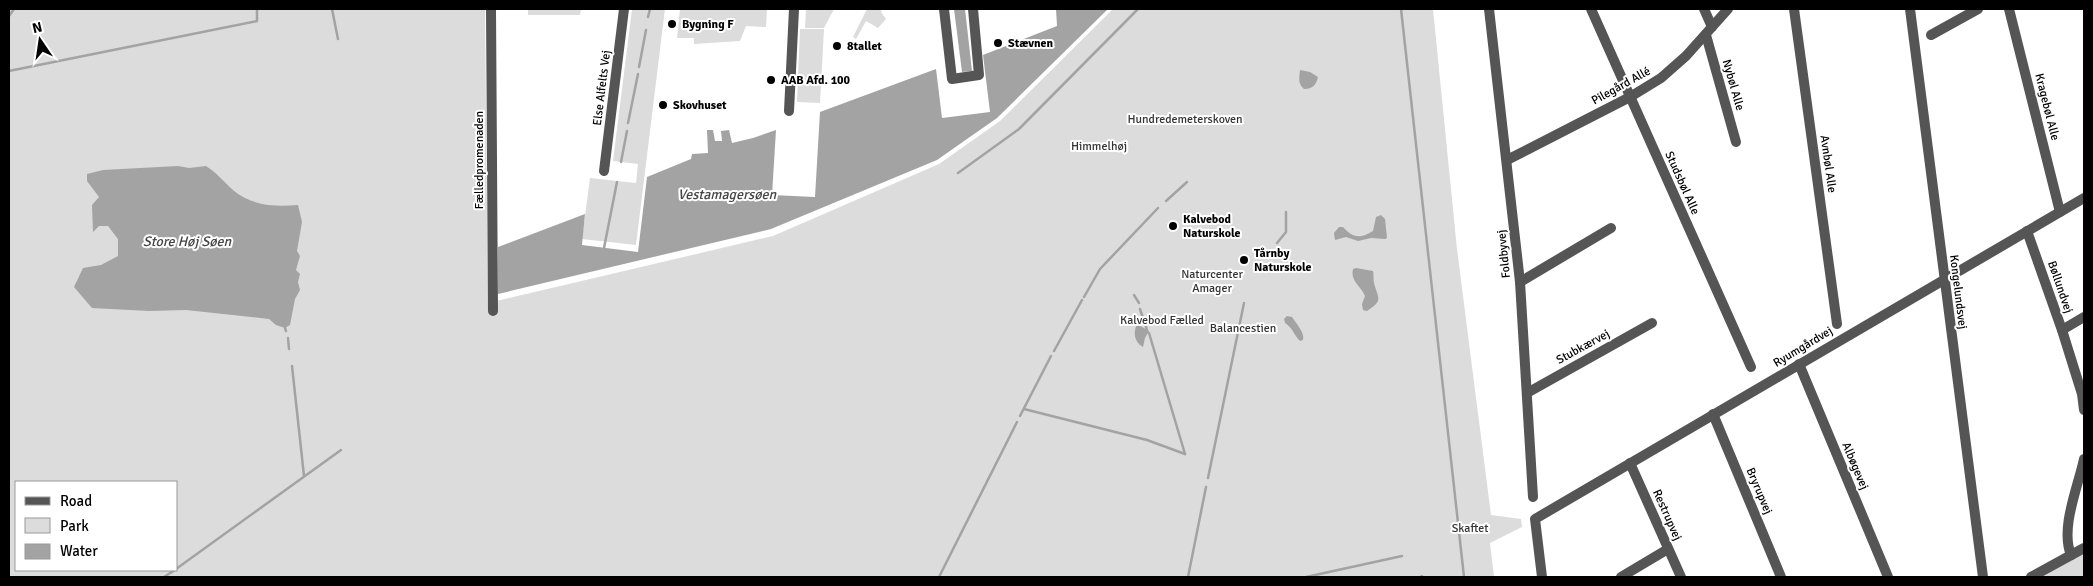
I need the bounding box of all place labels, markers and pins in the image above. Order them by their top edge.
place label: Bygning F [682,17,734,32]
marker: Bygning F [666,18,678,30]
place label: Stævnen [1008,36,1053,51]
marker: Stævnen [992,37,1004,49]
place label: 8tallet [847,39,882,54]
marker: 8tallet [831,40,843,52]
place label: AAB Afd. 100 [781,73,851,88]
marker: AAB Afd. 100 [765,74,777,86]
place label: Skovhuset [673,98,727,113]
marker: Skovhuset [657,99,669,111]
place label: Kalvebod Naturskole [1183,212,1241,241]
marker: Kalvebod Naturskole [1167,220,1179,232]
place label: Tårnby Naturskole [1254,246,1312,275]
marker: Tårnby Naturskole [1238,254,1250,266]

